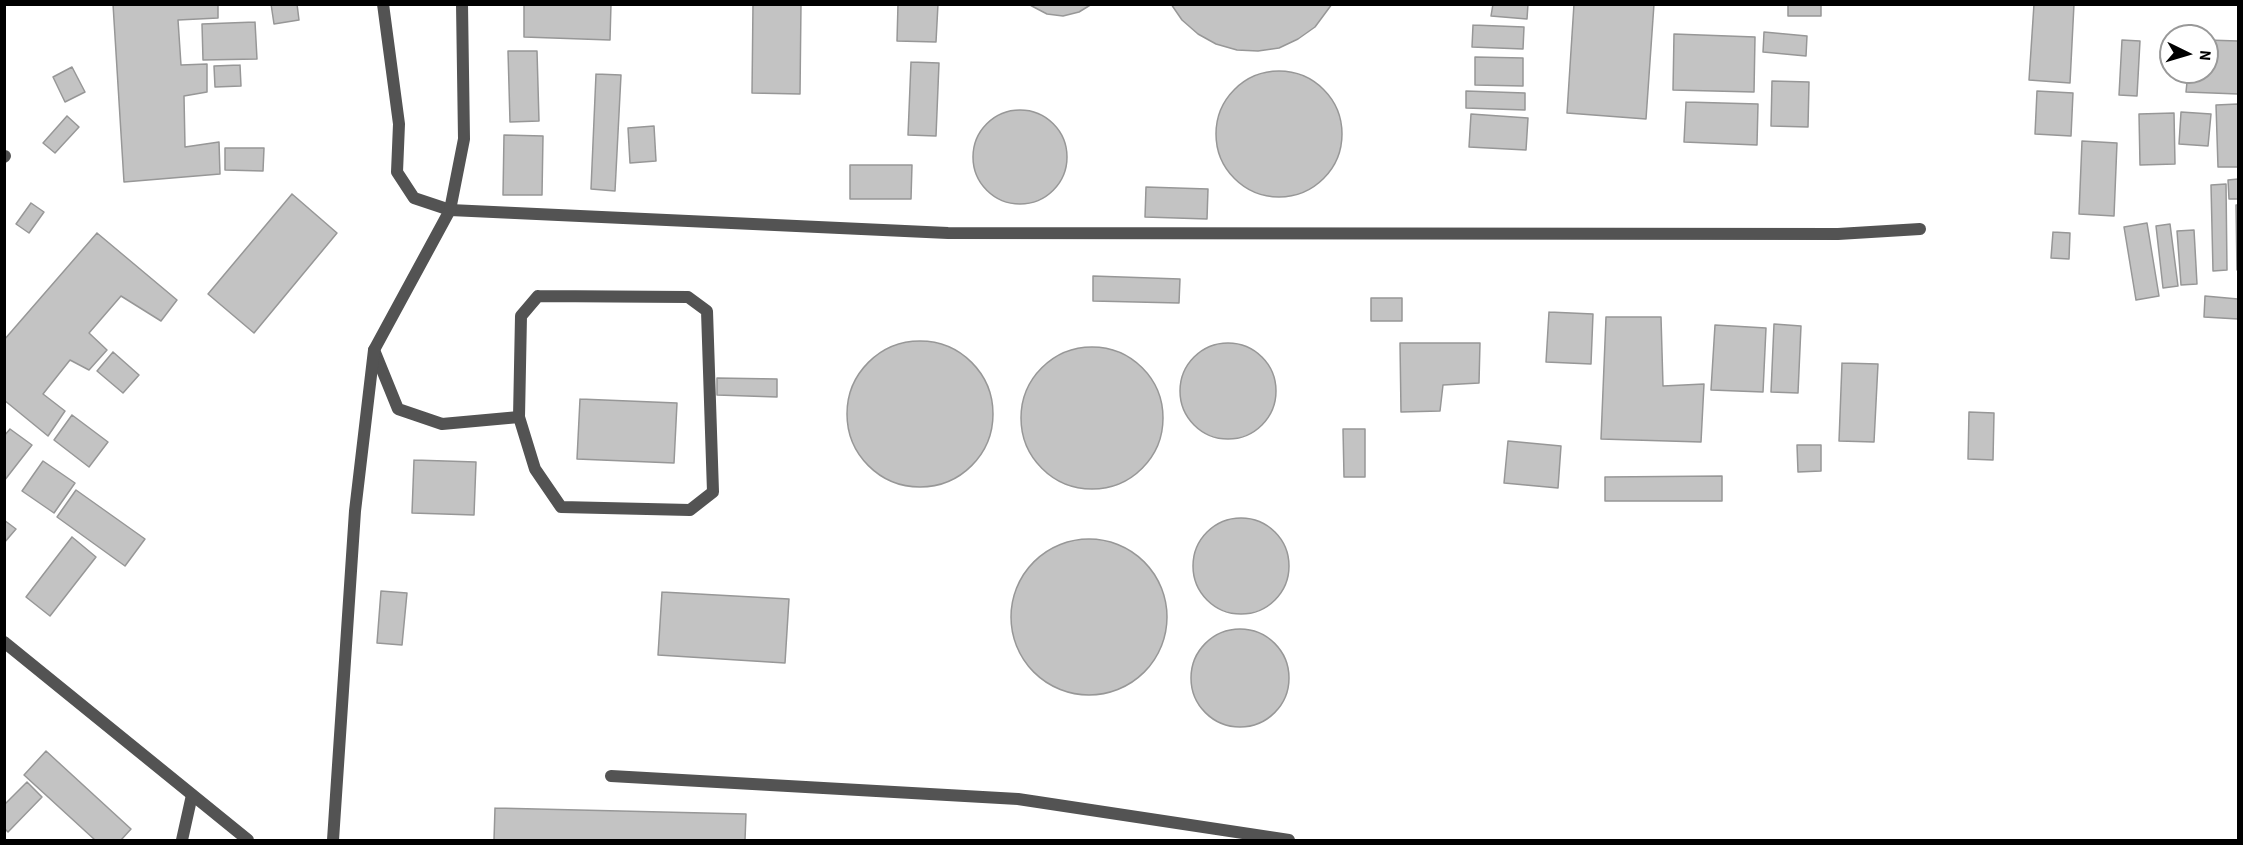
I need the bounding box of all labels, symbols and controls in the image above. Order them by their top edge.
north arrow [2159,24,2219,84]
text: N [2194,49,2216,62]

